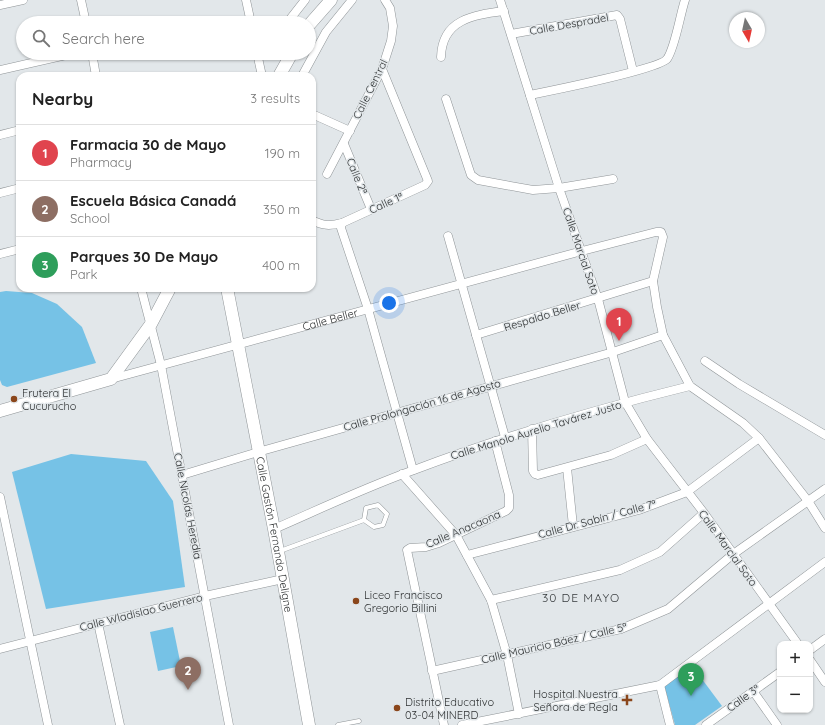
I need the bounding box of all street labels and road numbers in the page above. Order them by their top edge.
street label: Calle Despradel [528,10,610,38]
street label: Calle Central [350,57,390,121]
street label: Calle 2ª [343,156,371,196]
street label: Calle 1ª [367,189,405,217]
street label: Calle Marcial Soto [560,206,603,297]
street label: Respaldo Beller [502,297,583,334]
street label: Calle Beller [301,305,360,334]
street label: Calle Prolongación 16 de Agosto [342,376,503,434]
street label: Calle Manolo Aurelio Tavárez Justo [449,397,623,463]
street label: Calle Nicolás Heredia [171,452,205,560]
street label: Calle Gastón Fernando Deligne [253,455,296,614]
street label: Calle Dr. Sabín / Calle 7ª [537,496,658,541]
street label: Calle Anacaona [423,507,503,551]
street label: Calle Marcial Soto [696,507,761,589]
street label: Calle Wladislao Guerrero [78,590,204,634]
street label: Calle Mauricio Báez / Calle 5ª [480,619,628,667]
street label: Calle 3ª [724,681,762,715]

